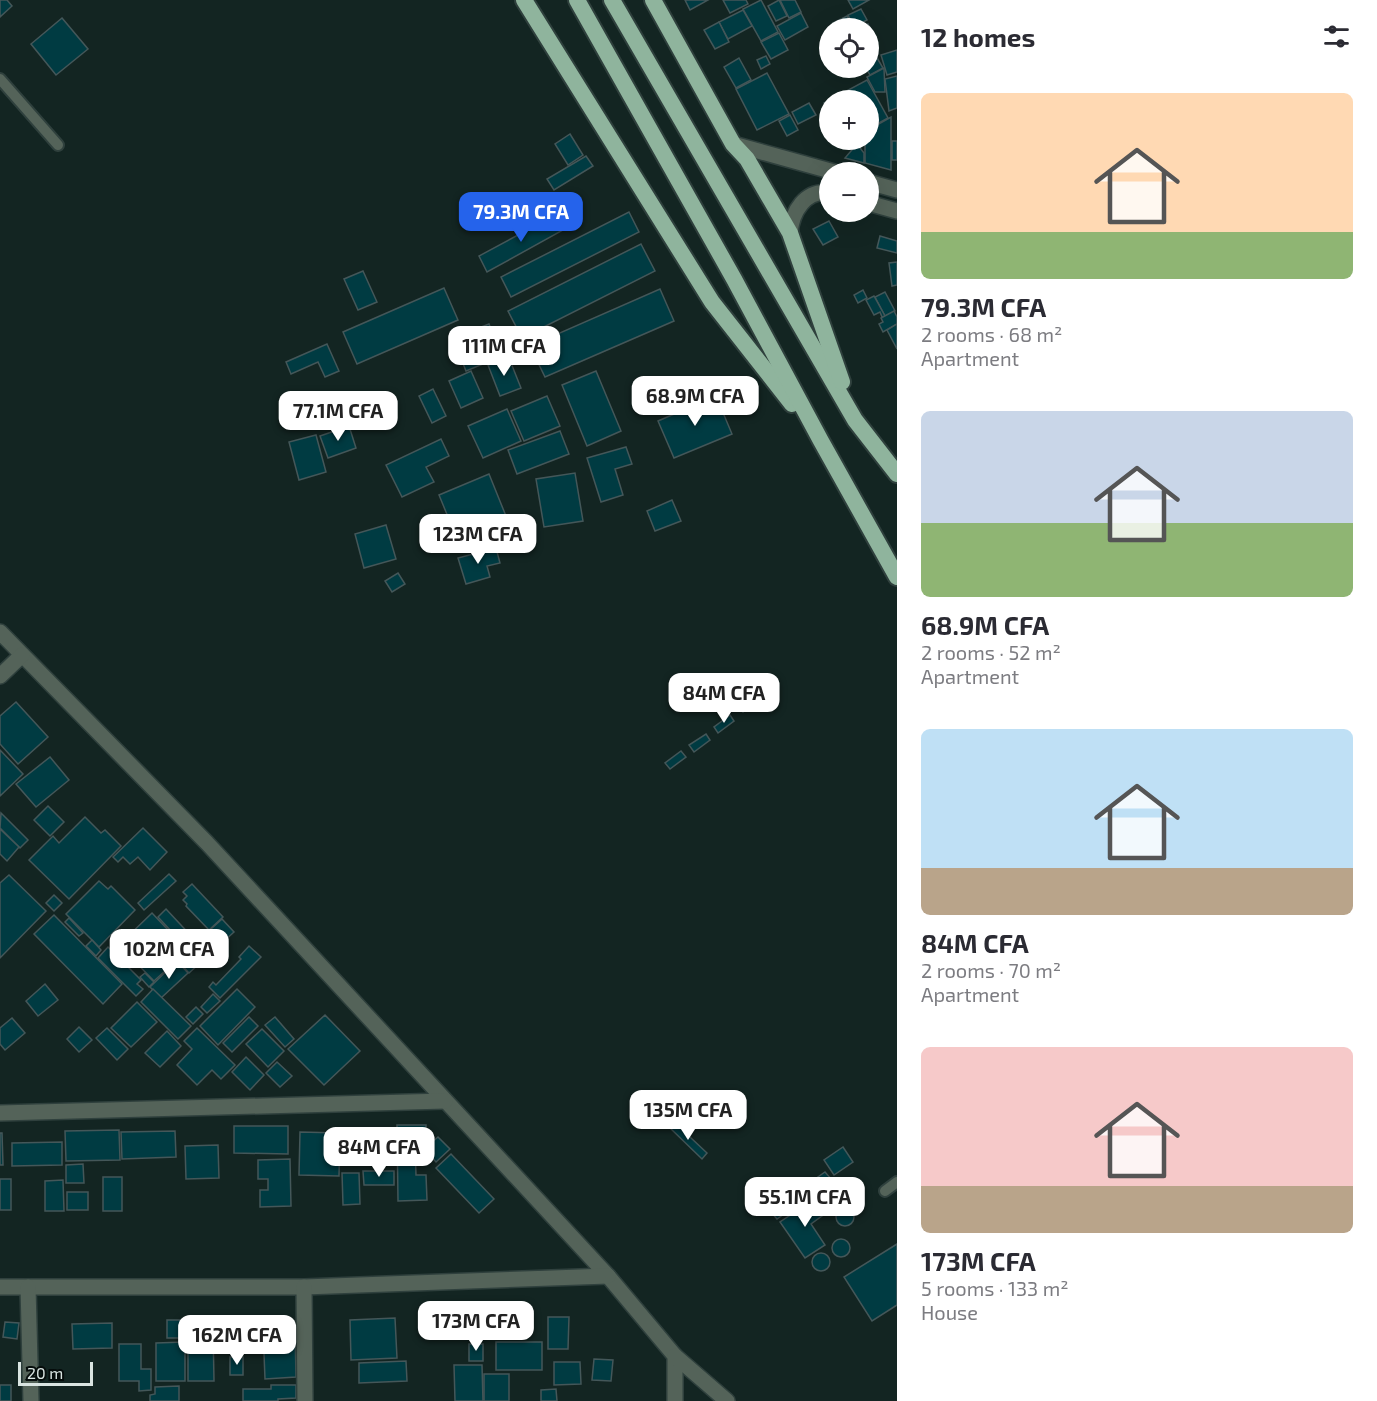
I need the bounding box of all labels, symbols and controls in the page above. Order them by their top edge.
map controls [819,18,879,222]
button: locate [819,18,879,78]
icon: filters [1320,20,1353,53]
text: 12 homes [921,21,1035,52]
button: + [819,90,879,150]
icon: home [1083,132,1191,240]
button: − [819,162,879,222]
pin: 79.3M CFA [452,192,590,243]
text: 79.3M CFA [473,199,569,223]
text: 79.3M CFA [921,291,1046,322]
text: 2 rooms · 68 m² [921,322,1062,346]
pin: 111M CFA [442,326,566,377]
text: 111M CFA [462,333,546,357]
text: Apartment [921,346,1019,370]
pin: 68.9M CFA [626,376,764,427]
text: 68.9M CFA [646,383,744,407]
pin: 77.1M CFA [269,391,407,442]
text: 77.1M CFA [293,398,383,422]
icon: home [1083,450,1191,558]
pin: 123M CFA [416,514,540,565]
text: 123M CFA [433,521,523,545]
text: 68.9M CFA [921,609,1049,640]
text: 2 rooms · 52 m² [921,640,1061,664]
text: Apartment [921,664,1019,688]
pin: 84M CFA [669,673,779,724]
text: 84M CFA [683,680,765,704]
icon: home [1083,768,1191,876]
text: 84M CFA [921,927,1029,958]
pin: 102M CFA [107,929,231,980]
text: 102M CFA [124,936,214,960]
text: 2 rooms · 70 m² [921,958,1061,982]
text: Apartment [921,982,1019,1006]
icon: home [1083,1086,1191,1194]
pin: 135M CFA [626,1090,750,1141]
text: 135M CFA [644,1097,732,1121]
pin: 84M CFA [324,1127,434,1178]
text: 84M CFA [338,1134,420,1158]
pin: 55.1M CFA [736,1177,874,1228]
text: 55.1M CFA [759,1184,851,1208]
text: 173M CFA [921,1245,1036,1276]
text: 5 rooms · 133 m² [921,1276,1068,1300]
text: House [921,1300,978,1324]
pin: 173M CFA [414,1301,538,1352]
text: 173M CFA [432,1308,520,1332]
pin: 162M CFA [175,1315,299,1366]
text: 162M CFA [192,1322,282,1346]
scale bar [18,1359,93,1386]
text: 20 m [27,1363,63,1382]

